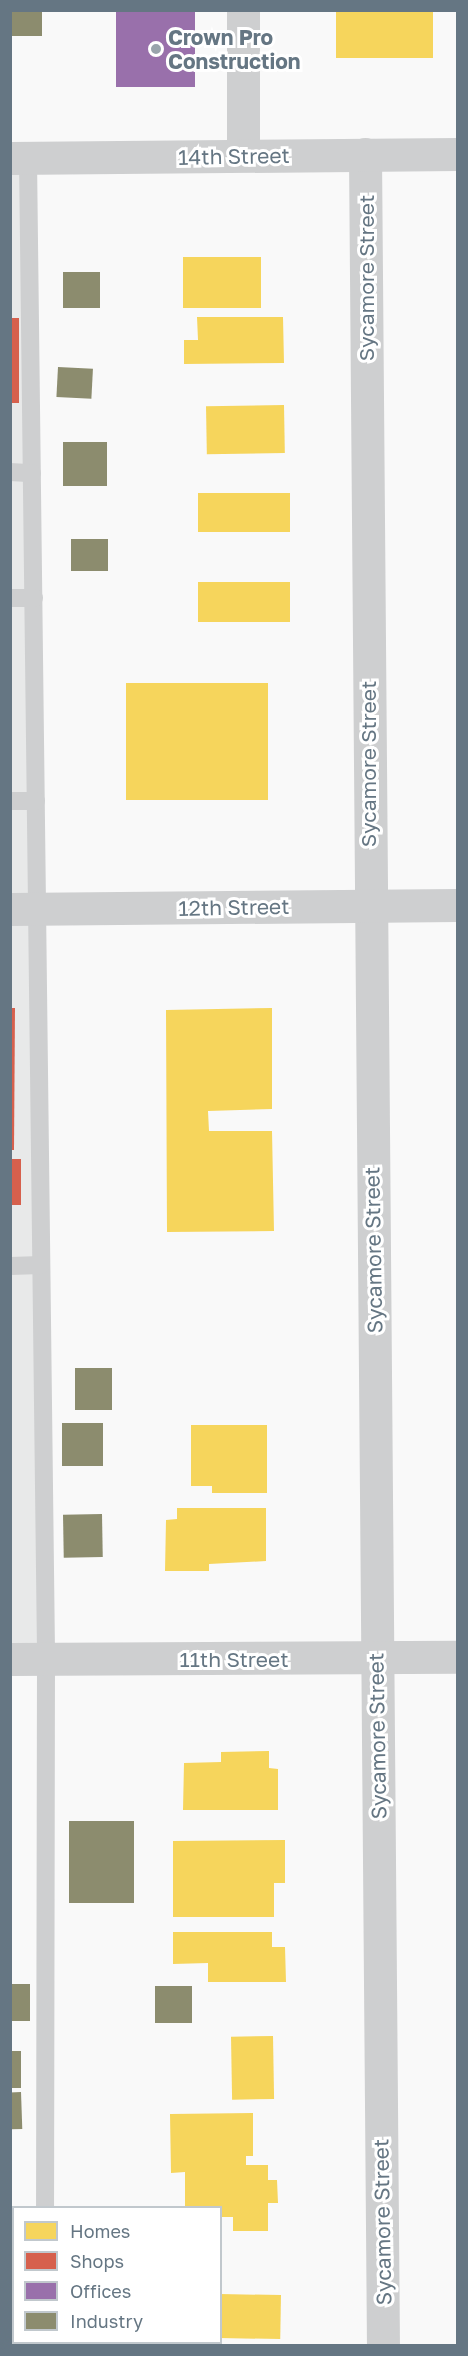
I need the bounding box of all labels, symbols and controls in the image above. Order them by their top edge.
place label: Crown Pro Construction [168,24,300,74]
marker: Crown Pro Construction [149,42,163,56]
street label: 14th Street [178,142,290,170]
street label: Sycamore Street [353,195,379,361]
street label: Sycamore Street [355,681,381,847]
street label: 12th Street [178,893,290,921]
street label: Sycamore Street [359,1166,387,1334]
street label: 11th Street [179,1646,289,1672]
street label: Sycamore Street [363,1652,391,1820]
street label: Sycamore Street [368,2138,396,2306]
legend [12,2206,222,2344]
text: Homes [70,2220,130,2242]
text: Shops [70,2250,124,2272]
text: Offices [70,2280,131,2302]
text: Industry [70,2310,143,2332]

